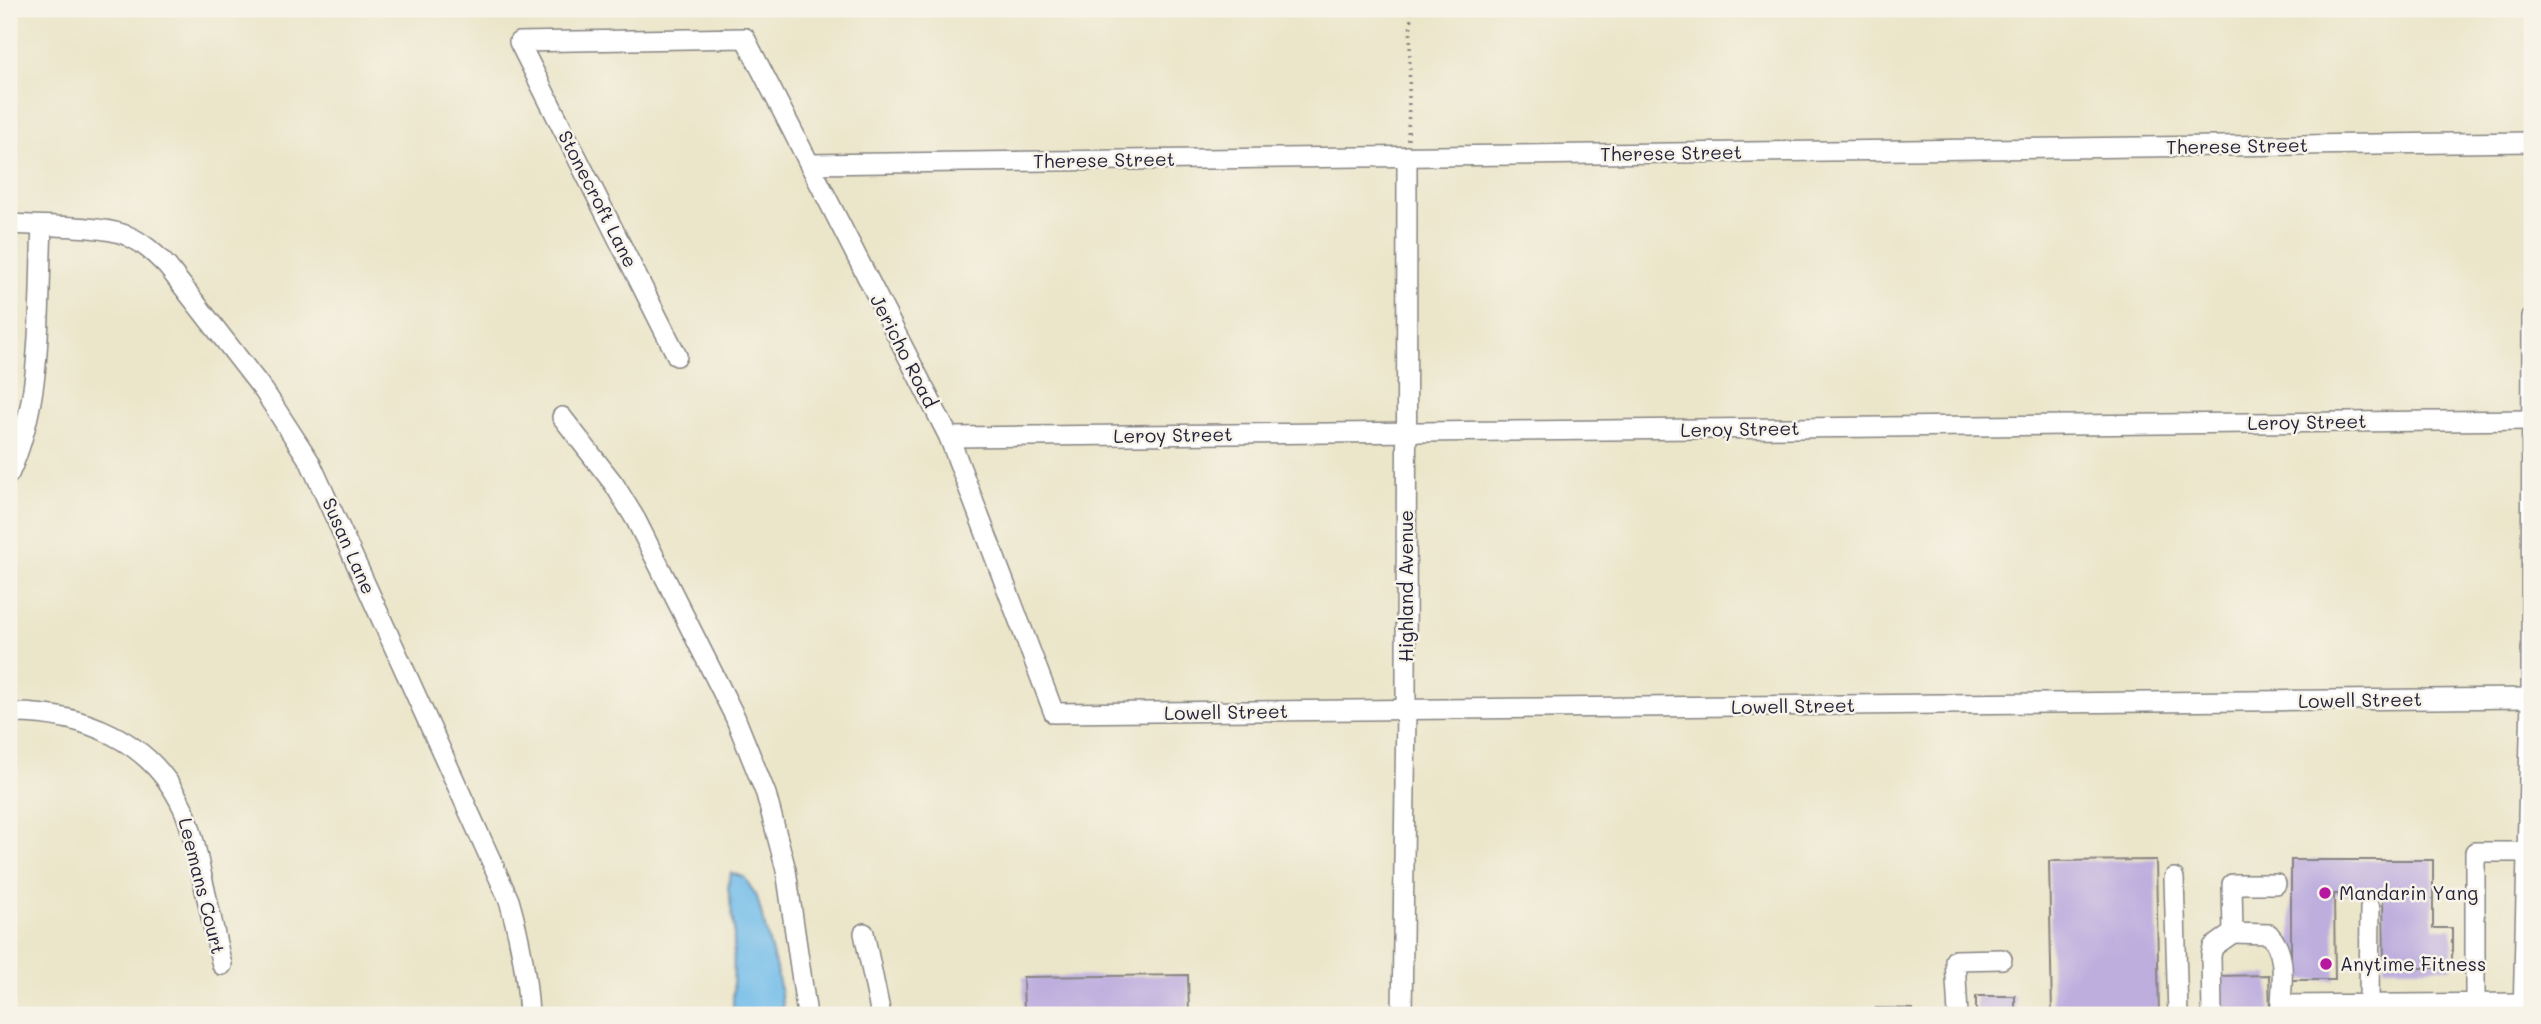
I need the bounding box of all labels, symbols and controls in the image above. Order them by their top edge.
street label: Stonecroft Lane [553,126,644,272]
street label: Therese Street [2166,132,2308,159]
street label: Therese Street [1600,139,1742,166]
street label: Therese Street [1033,146,1175,173]
street label: Jericho Road [865,290,944,412]
street label: Leroy Street [2247,408,2367,435]
street label: Leroy Street [1680,415,1800,442]
street label: Leroy Street [1113,421,1233,448]
street label: Susan Lane [317,494,382,598]
street label: Highland Avenue [1393,510,1418,662]
street label: Lowell Street [2298,686,2422,713]
street label: Lowell Street [1731,692,1855,719]
street label: Lowell Street [1164,698,1288,725]
street label: Leemans Court [173,815,231,957]
place label: Mandarin Yang [2339,880,2478,905]
marker: Mandarin Yang [2317,885,2333,901]
place label: Anytime Fitness [2340,951,2486,976]
marker: Anytime Fitness [2318,956,2334,972]

